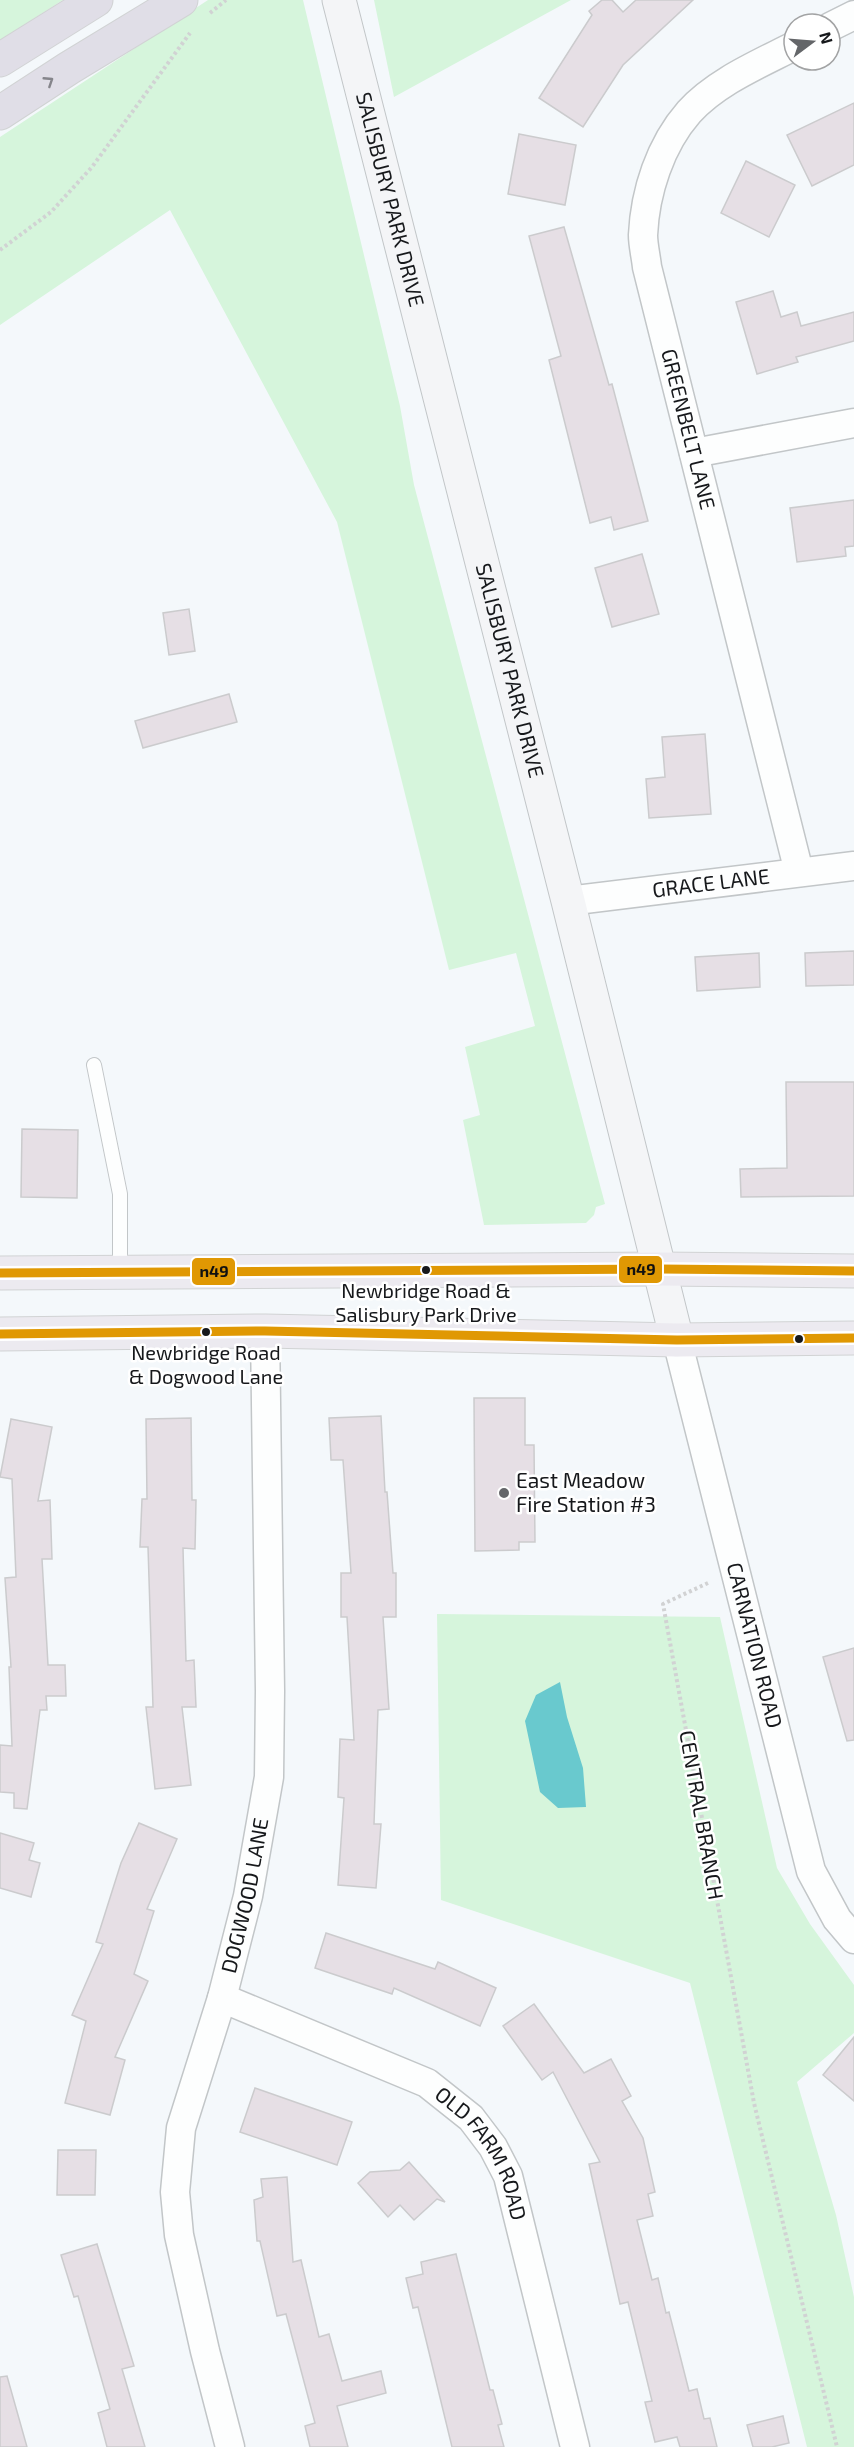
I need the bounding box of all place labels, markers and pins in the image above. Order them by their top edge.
marker: Newbridge Road & Salisbury Park Drive [420,1264,432,1276]
place label: Newbridge Road & Salisbury Park Drive [335,1278,517,1326]
marker: Newbridge Road & Dogwood Lane [200,1326,212,1338]
unlabelled marker [793,1333,805,1345]
place label: Newbridge Road & Dogwood Lane [129,1340,283,1388]
place label: East Meadow Fire Station #3 [516,1467,656,1516]
marker: East Meadow Fire Station #3 [497,1486,511,1500]

